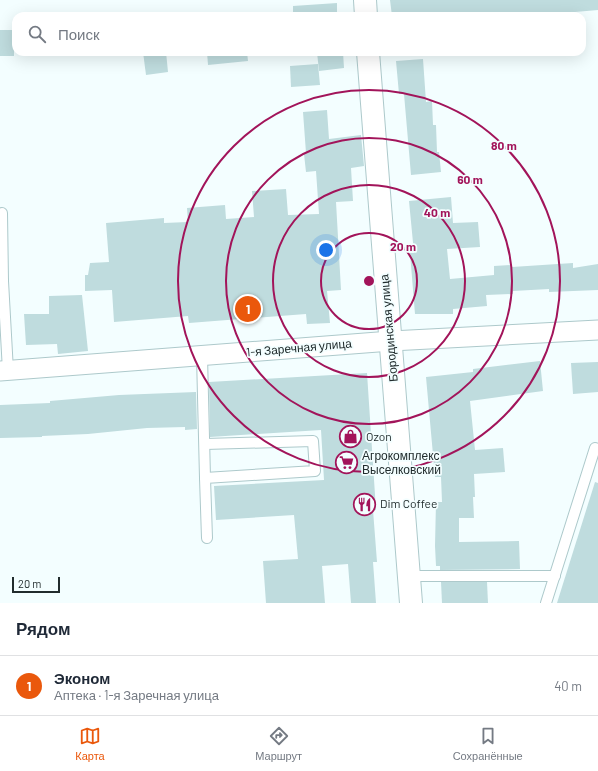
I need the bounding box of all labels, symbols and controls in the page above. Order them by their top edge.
search box [12,12,586,56]
icon: search [26,23,48,45]
text: Поиск [58,25,100,43]
text: 80 m [491,138,517,152]
text: 60 m [457,172,483,186]
text: 40 m [424,205,450,219]
text: 20 m [390,239,416,253]
your location [316,240,336,260]
street label: Бородинская улица [376,273,401,383]
centre of rings [362,274,376,288]
pin: 1 [235,294,261,324]
street label: 1-я Заречная улица [245,335,353,360]
shop icon: Ozon [338,424,364,450]
place label: Ozon [366,429,392,443]
place label: Агрокомплекс Выселковский [362,448,441,476]
supermarket icon: Агрокомплекс Выселковский [333,450,359,476]
restaurant icon: Dim Coffee [351,491,377,517]
place label: Dim Coffee [380,496,437,510]
scale bar [12,575,60,594]
text: 20 m [18,577,41,590]
text: Рядом [16,618,71,638]
text: Эконом [54,669,110,687]
text: 1 [27,678,31,694]
text: 40 m [554,678,582,694]
text: Аптека · 1-я Заречная улица [54,687,219,703]
tab: Карта [75,725,105,762]
tab: Маршрут [255,725,302,762]
tab: Сохранённые [453,725,523,762]

